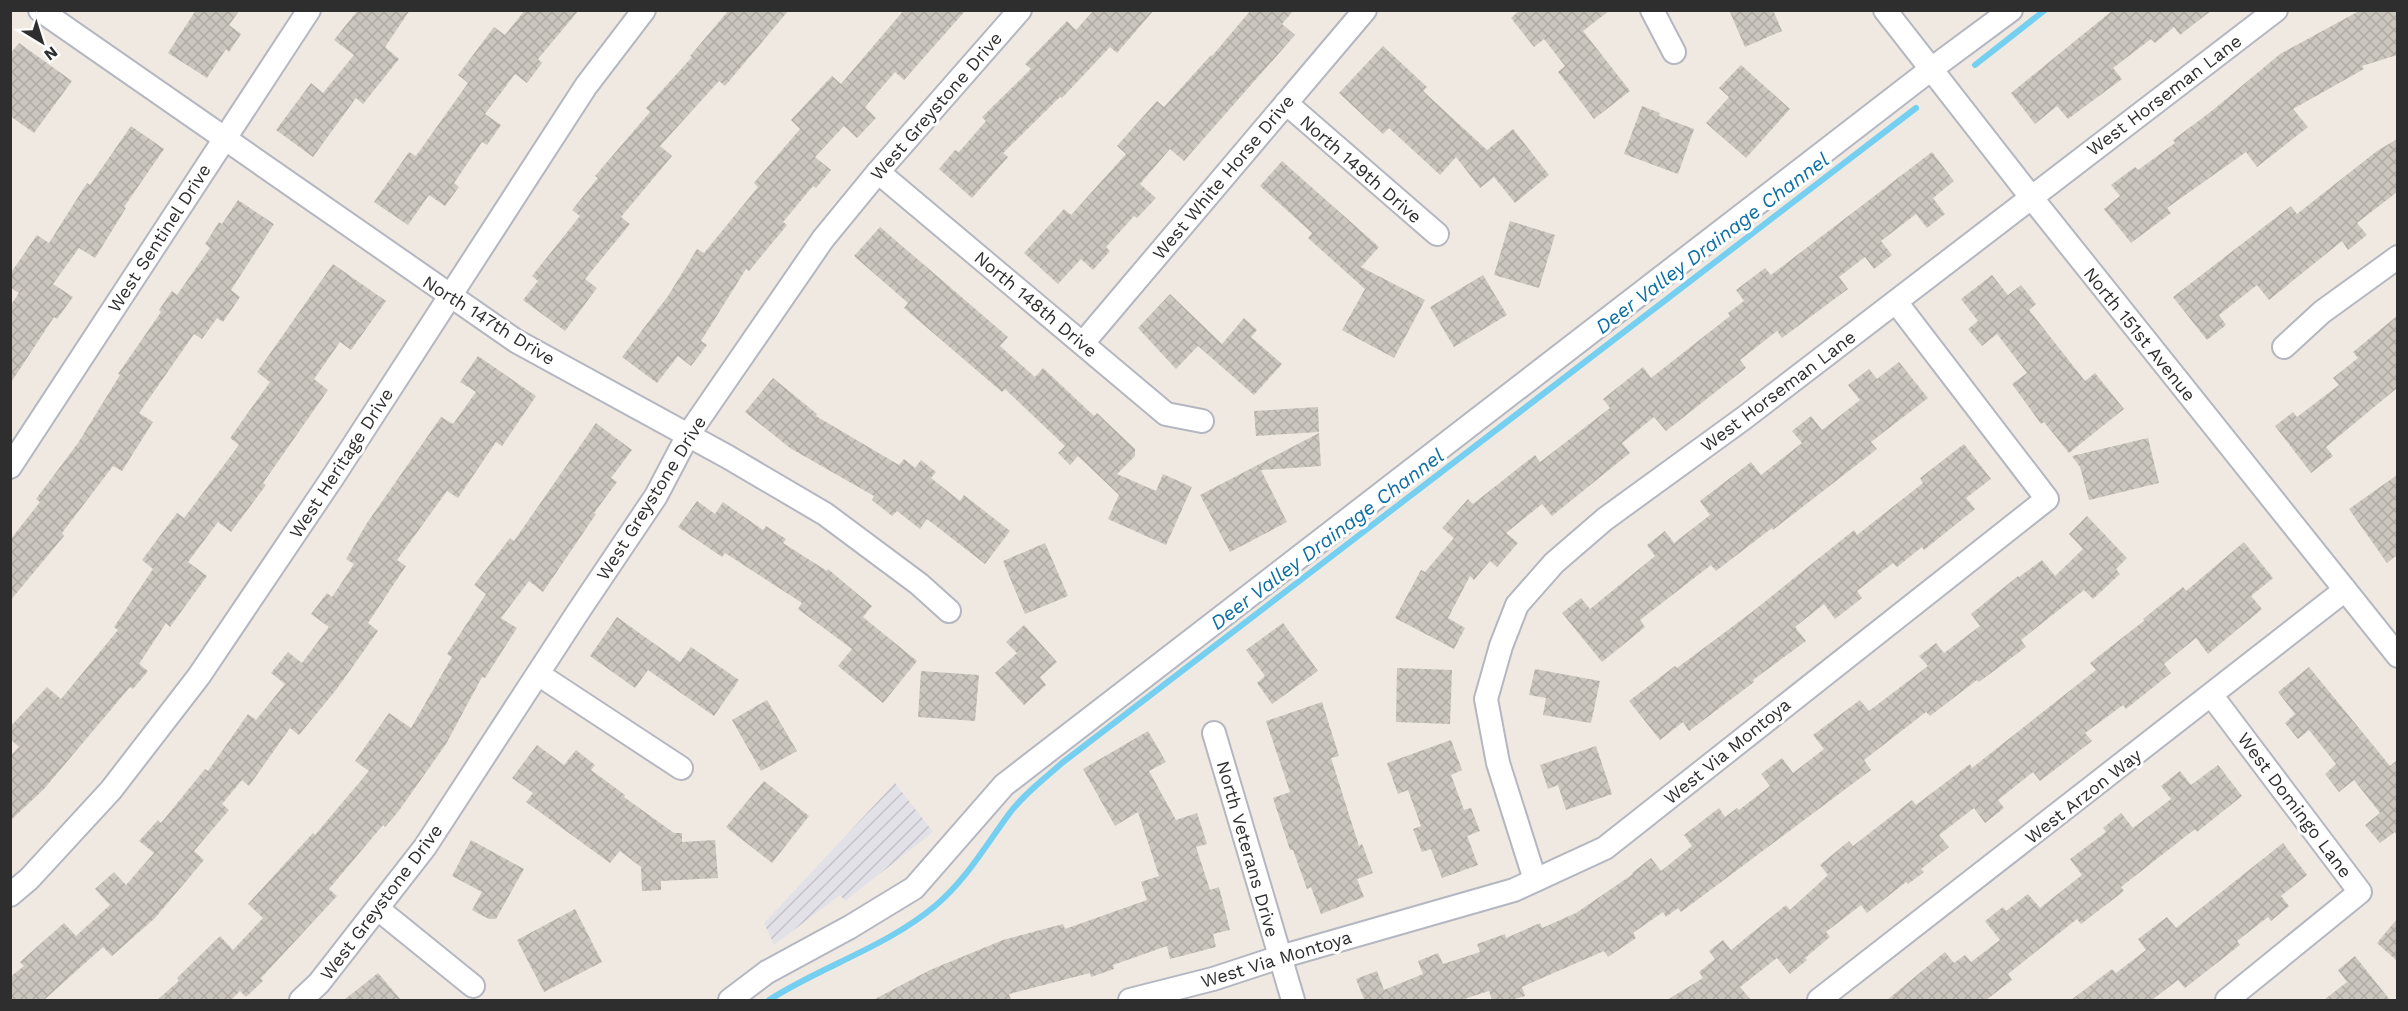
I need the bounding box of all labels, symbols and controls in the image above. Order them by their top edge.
north arrow [12,12,72,72]
street label: West Greystone Drive [866,28,1006,184]
street label: West Horseman Lane [2083,30,2245,160]
text: N [40,42,61,65]
street label: West White Horse Drive [1148,90,1298,264]
street label: North 149th Drive [1296,111,1426,227]
water label: Deer Valley Drainage Channel [1591,147,1833,339]
street label: West Sentinel Drive [103,160,215,316]
street label: North 148th Drive [970,247,1102,361]
street label: North 151st Avenue [2080,263,2200,405]
street label: North 147th Drive [419,271,559,369]
street label: West Horseman Lane [1697,326,1859,456]
street label: West Heritage Drive [285,384,397,542]
street label: West Greystone Drive [592,412,710,584]
water label: Deer Valley Drainage Channel [1206,443,1448,635]
street label: West Via Montoya [1660,694,1794,808]
street label: West Domingo Lane [2234,728,2356,882]
street label: West Arzon Way [2021,744,2146,848]
street label: North Veterans Drive [1213,758,1283,940]
street label: West Greystone Drive [316,820,446,984]
street label: West Via Montoya [1198,926,1354,992]

